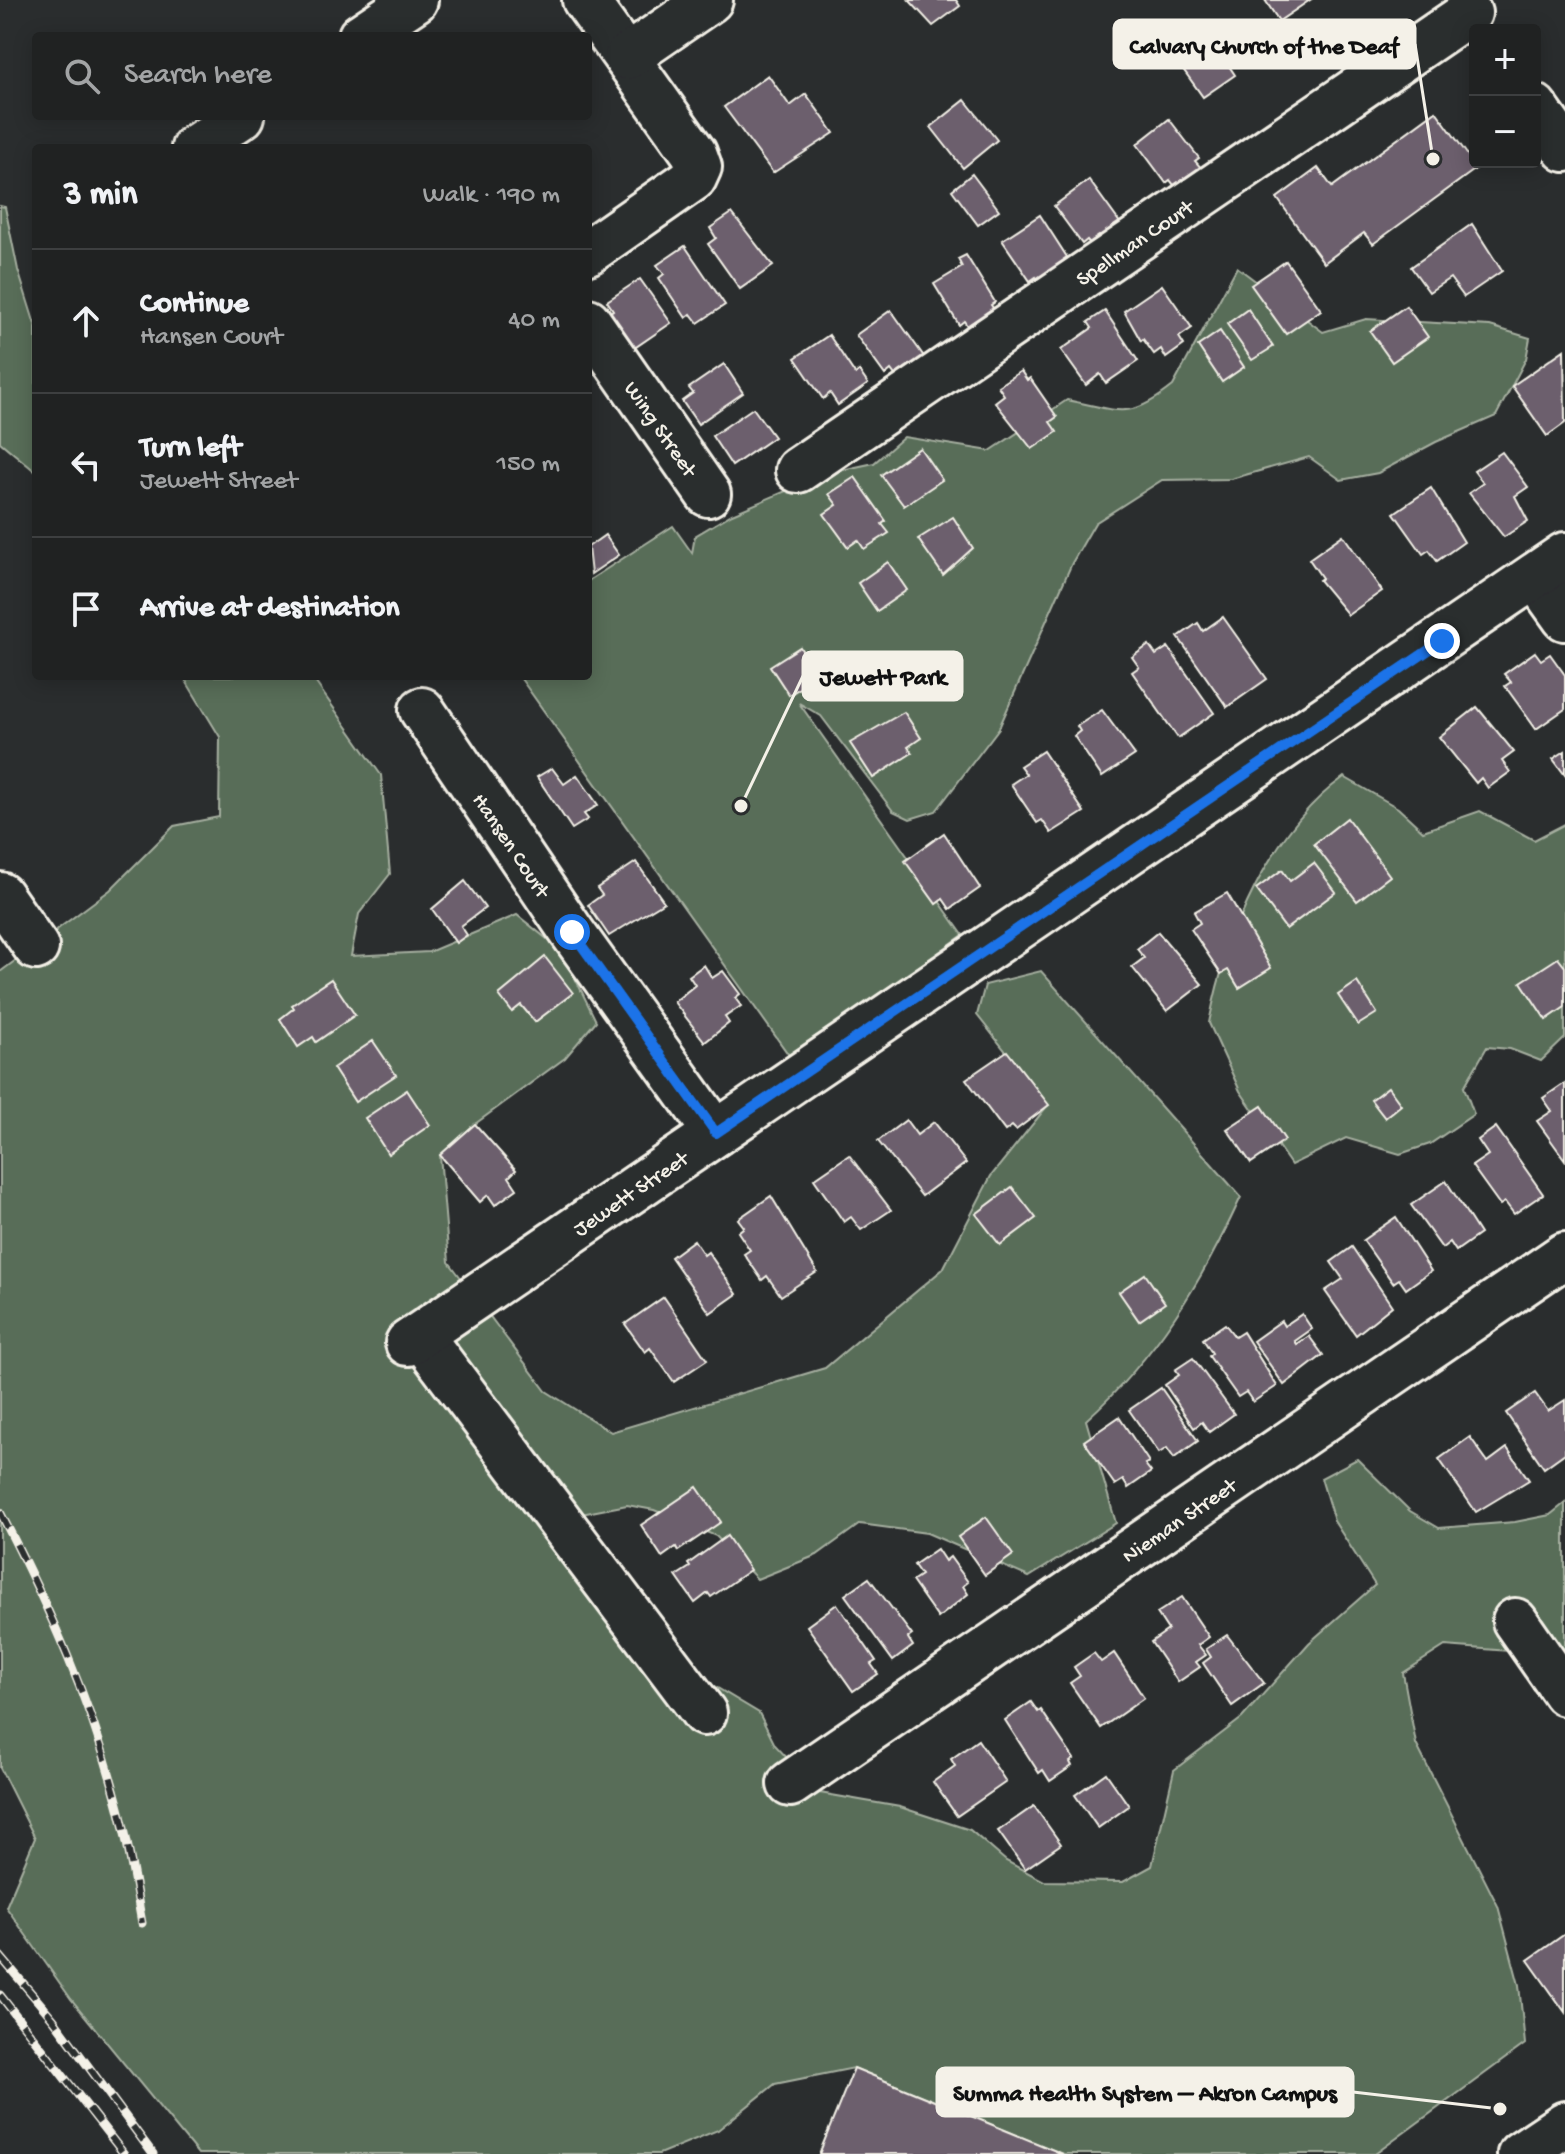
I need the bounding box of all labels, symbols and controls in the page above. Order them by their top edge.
callout: Calvary Church of the Deaf [1114,20,1415,68]
map controls [1469,24,1541,168]
button: + [1469,24,1541,96]
search box [32,32,592,120]
text: Calvary Church of the Deaf [1130,34,1401,63]
icon: search [60,54,104,98]
text: Search here [124,59,272,94]
button: − [1469,96,1541,168]
text: 3 min [64,176,137,216]
text: Walk · 190 m [423,181,560,212]
street label: Spellman Court [1072,195,1201,294]
text: Continue [140,288,249,323]
icon: ahead [64,299,108,343]
text: 40 m [508,306,560,337]
text: Hansen Court [140,323,283,354]
street label: Wing Street [617,377,702,485]
text: Turn left [140,432,241,467]
icon: left [64,443,108,487]
text: 150 m [496,450,560,481]
text: Jewett Street [140,467,297,498]
icon: arrive [64,587,108,631]
text: Arrive at destination [140,592,400,627]
route end [1424,623,1460,659]
callout: Jewett Park [803,652,962,700]
text: Jewett Park [818,665,950,694]
street label: Hansen Court [465,789,555,905]
route start [554,914,590,950]
street label: Jewett Street [569,1146,696,1244]
street label: Nieman Street [1118,1473,1244,1570]
callout: Summa Health System – Akron Campus [937,2068,1353,2116]
text: Summa Health System – Akron Campus [953,2081,1338,2110]

